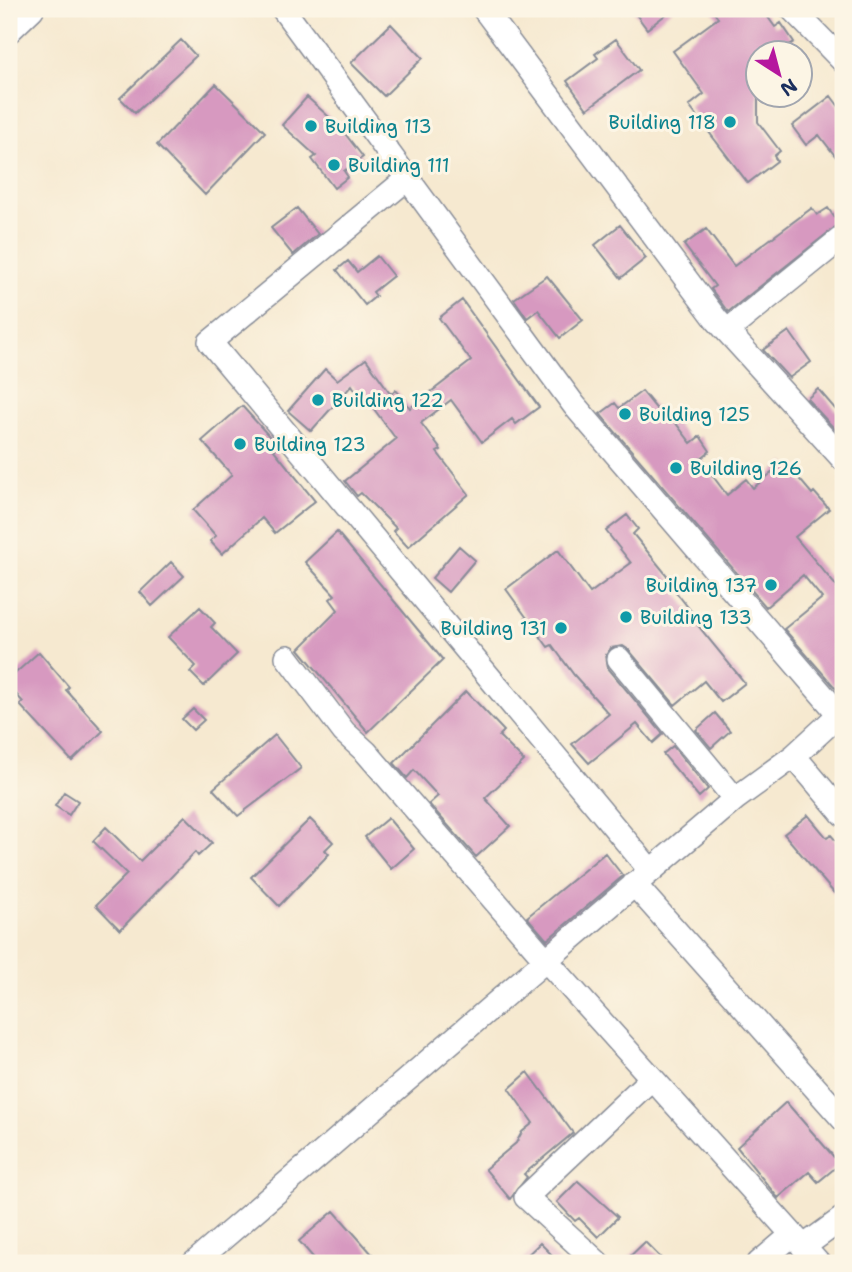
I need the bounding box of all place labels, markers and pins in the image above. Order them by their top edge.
place label: Building 118 [608,110,716,135]
place label: Building 113 [325,114,432,139]
marker: Building 118 [722,114,738,130]
marker: Building 113 [303,118,319,134]
place label: Building 111 [348,153,450,178]
marker: Building 111 [326,157,342,173]
place label: Building 122 [332,388,444,413]
marker: Building 122 [310,392,326,408]
place label: Building 125 [639,402,750,427]
marker: Building 125 [617,406,633,422]
place label: Building 123 [254,432,366,457]
marker: Building 123 [232,436,248,452]
place label: Building 126 [690,456,802,481]
marker: Building 126 [668,460,684,476]
place label: Building 137 [646,573,757,598]
marker: Building 137 [763,577,779,593]
place label: Building 133 [640,605,752,630]
marker: Building 133 [618,609,634,625]
place label: Building 131 [440,616,547,641]
marker: Building 131 [553,620,569,636]

